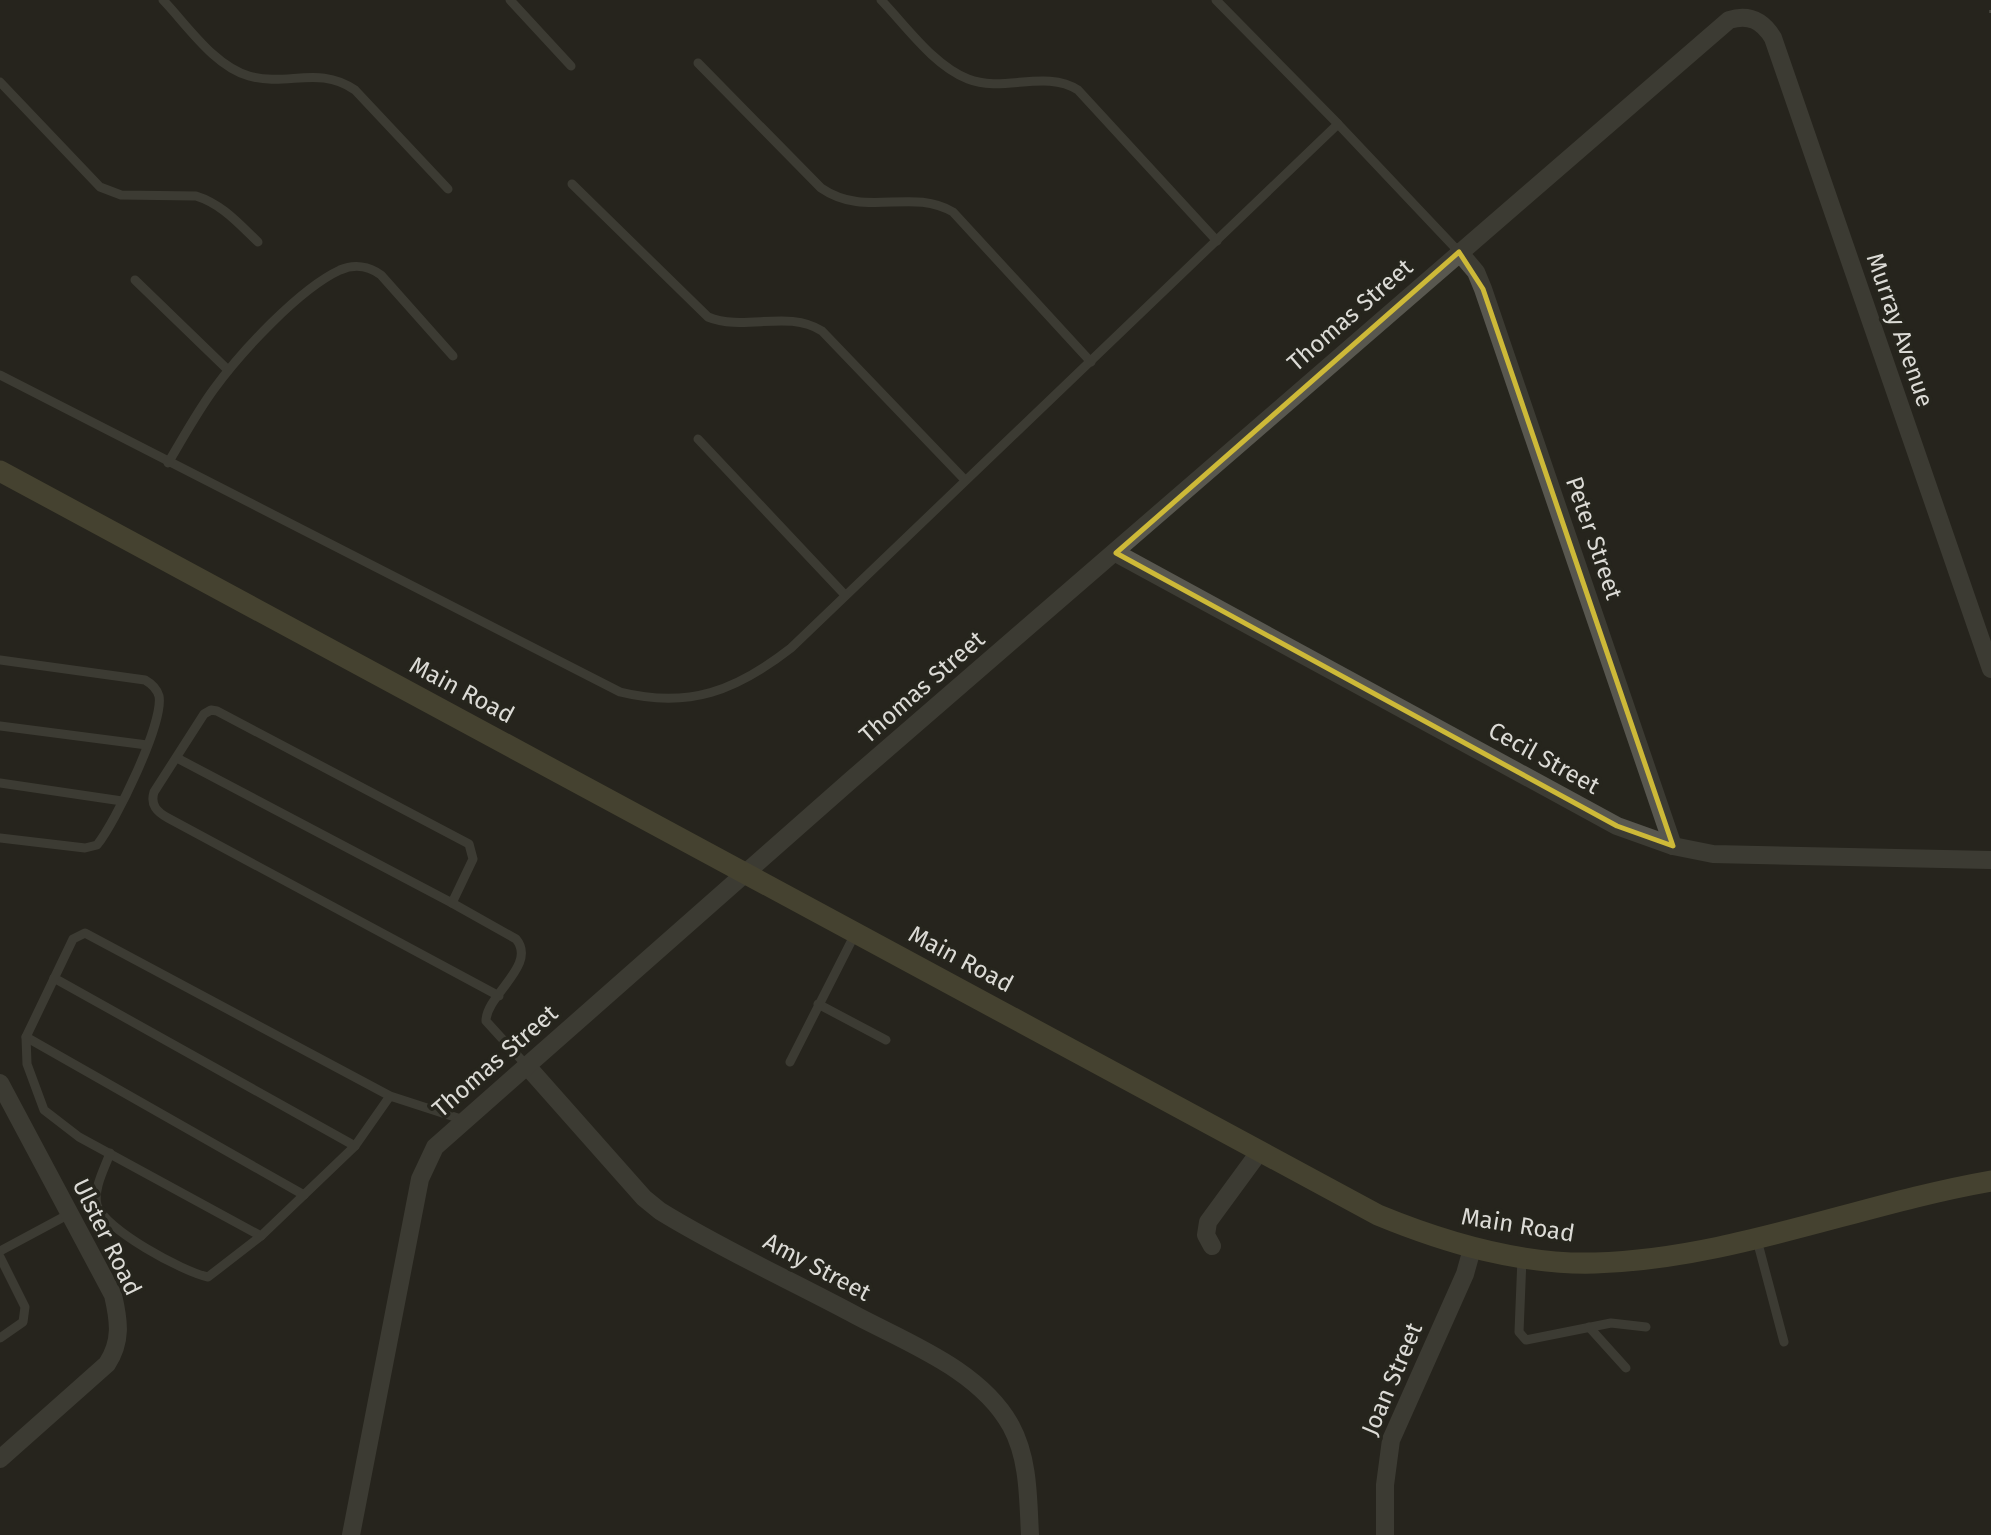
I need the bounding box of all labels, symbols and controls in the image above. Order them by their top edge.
street label: Murray Avenue [1861,249,1939,411]
street label: Thomas Street [1282,253,1419,377]
street label: Peter Street [1560,473,1628,604]
street label: Thomas Street [854,625,991,749]
street label: Main Road [405,651,519,729]
street label: Cecil Street [1484,716,1605,800]
street label: Main Road [904,920,1018,998]
street label: Thomas Street [427,999,564,1123]
street label: Ulster Road [67,1174,147,1300]
street label: Main Road [1459,1202,1577,1248]
street label: Amy Street [759,1227,876,1307]
street label: Joan Street [1356,1318,1428,1440]

